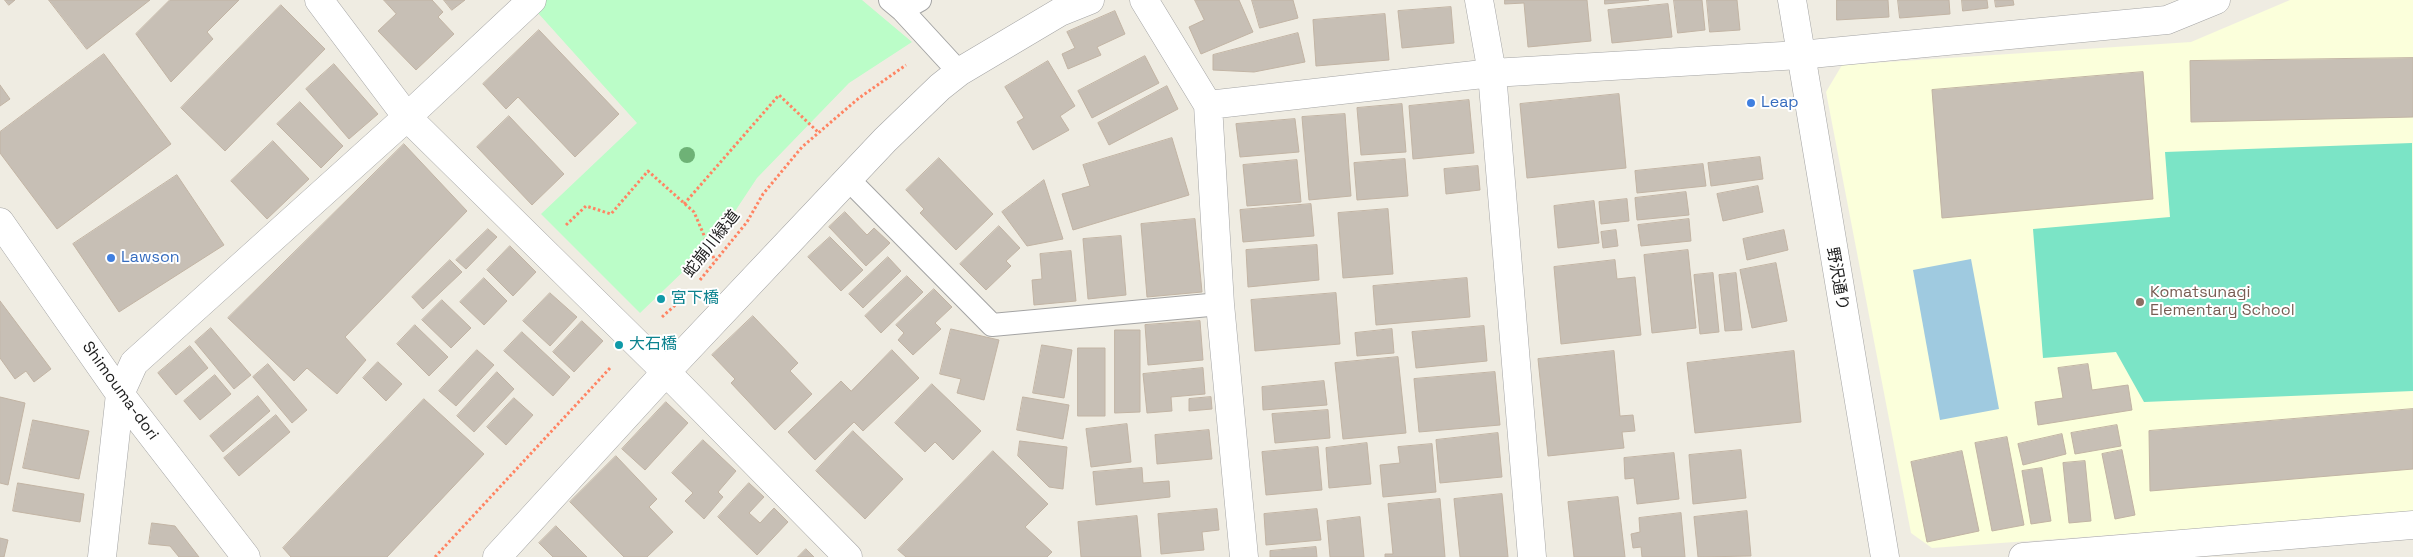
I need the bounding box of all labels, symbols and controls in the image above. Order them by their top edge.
place label: Leap [1761,93,1799,113]
marker: Leap [1745,97,1757,109]
street label: 蛇崩川緑道 [680,207,744,281]
street label: 野沢通り [1822,246,1852,312]
place label: Lawson [121,248,180,268]
marker: Lawson [105,252,117,264]
place label: Komatsunagi Elementary School [2150,283,2295,321]
place label: 宮下橋 [671,289,719,309]
marker: 宮下橋 [655,293,667,305]
marker: Komatsunagi Elementary School [2134,296,2146,308]
place label: 大石橋 [629,335,677,355]
street label: Shimouma-dori [78,338,162,444]
marker: 大石橋 [613,339,625,351]

